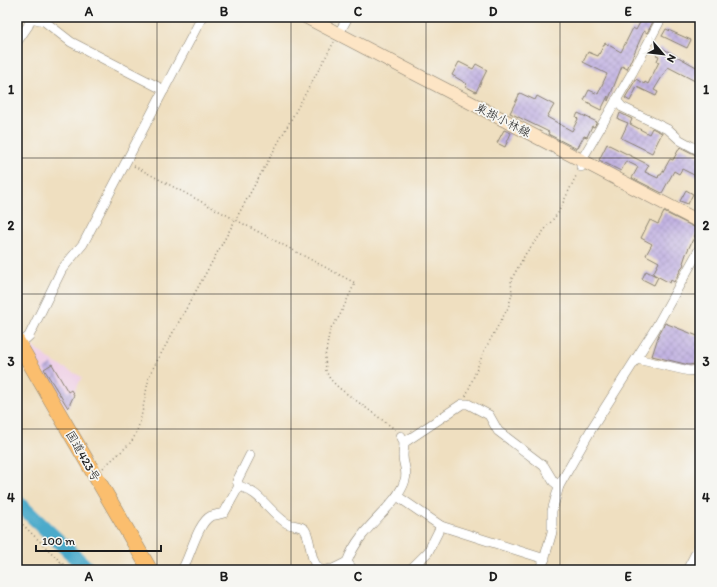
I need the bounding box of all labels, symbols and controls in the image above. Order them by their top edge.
text: A [84,4,94,19]
text: B [220,4,229,19]
text: C [354,4,363,19]
text: D [489,4,498,19]
text: E [624,4,632,19]
north arrow [643,34,683,74]
text: N [664,52,679,65]
text: 1 [8,82,14,97]
text: 1 [703,82,709,97]
street label: 東掛小林線 [473,100,533,140]
text: 2 [8,218,15,233]
text: 2 [703,218,710,233]
text: 3 [7,354,15,369]
text: 3 [702,354,710,369]
street label: 国道423号 [63,428,103,484]
text: 4 [7,490,15,505]
text: 4 [702,490,710,505]
scale bar [36,527,161,553]
text: 100 m [42,534,75,548]
text: A [84,569,94,584]
text: B [220,569,229,584]
text: C [354,569,363,584]
text: D [489,569,498,584]
text: E [624,569,632,584]

